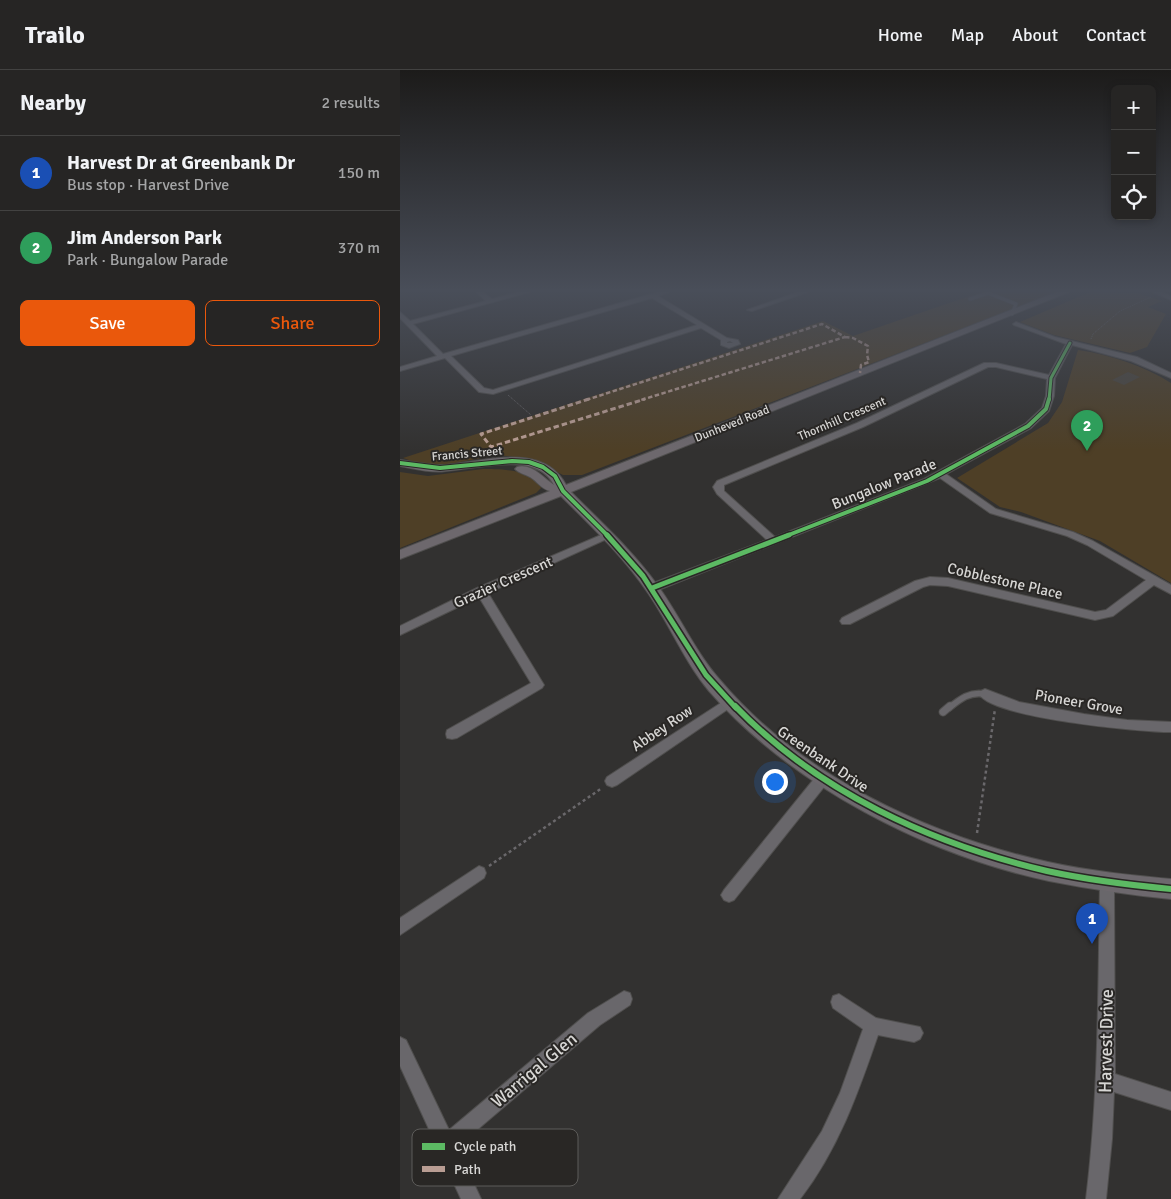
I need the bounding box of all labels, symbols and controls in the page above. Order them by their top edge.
text: Trailo [25,20,85,50]
text: Home [878,24,923,46]
text: Map [951,24,984,46]
text: About [1012,24,1058,46]
text: Contact [1086,24,1146,46]
map controls [1111,85,1156,220]
button: + [1111,85,1156,130]
text: Nearby [20,90,86,116]
text: 2 results [321,93,380,113]
button: − [1111,130,1156,175]
text: Harvest Dr at Greenbank Dr [67,151,295,175]
text: 1 [32,163,40,183]
text: 150 m [338,163,380,183]
text: Bus stop · Harvest Drive [67,175,229,195]
button: locate [1111,175,1156,220]
text: Jim Anderson Park [67,226,222,250]
text: 2 [32,238,40,258]
text: 370 m [338,238,380,258]
text: Park · Bungalow Parade [67,250,228,270]
button: Save [20,300,195,346]
button: Share [205,300,380,346]
street label: Thornhill Crescent [796,394,888,444]
street label: Dunheved Road [692,402,772,446]
pin: 2 [1071,410,1103,451]
street label: Francis Street [431,443,503,465]
street label: Bungalow Parade [829,455,939,513]
street label: Grazier Crescent [451,552,555,612]
street label: Cobblestone Place [946,559,1064,603]
street label: Pioneer Grove [1034,685,1124,719]
street label: Abbey Row [628,701,696,755]
street label: Greenbank Drive [774,722,872,796]
your location [762,769,788,795]
pin: 1 [1076,903,1108,944]
street label: Harvest Drive [1094,989,1118,1093]
street label: Warrigal Glen [486,1028,582,1112]
legend [412,1129,578,1186]
text: Cycle path [454,1138,516,1155]
text: Path [454,1161,481,1178]

